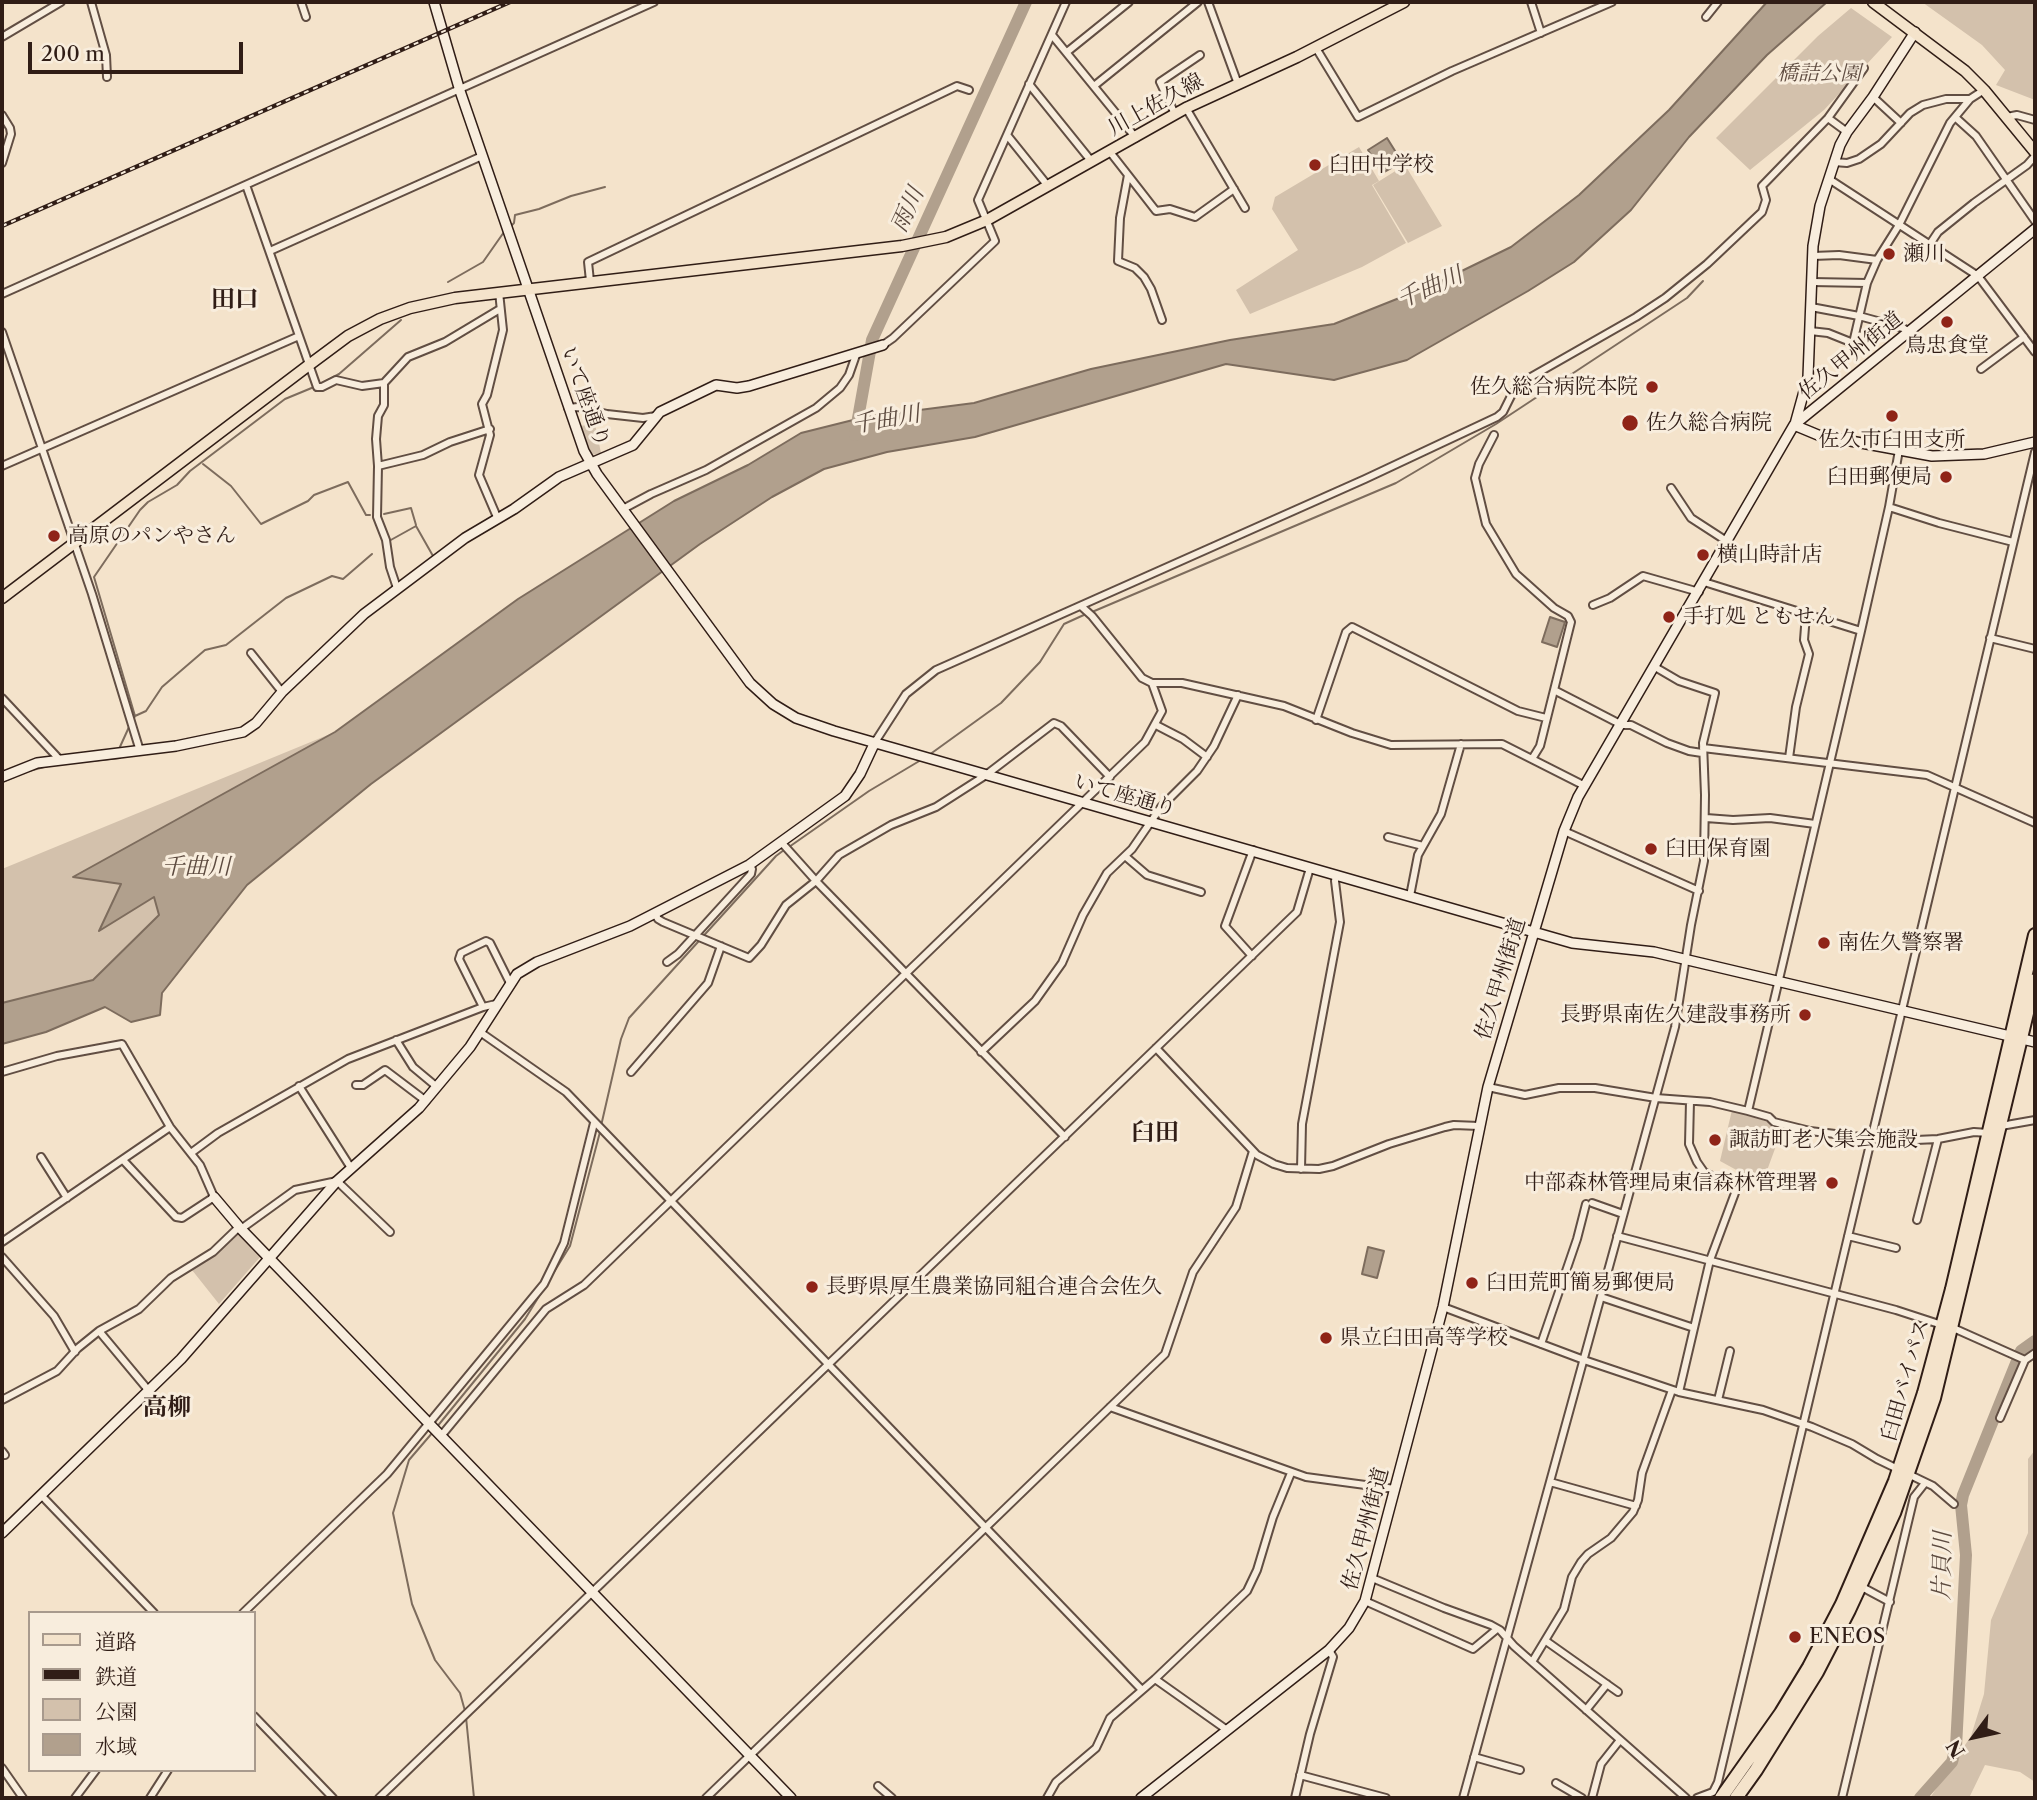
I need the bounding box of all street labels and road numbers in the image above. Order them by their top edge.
street label: 川上佐久線 [1104,69,1208,141]
street label: 佐久甲州街道 [1794,307,1908,405]
street label: いて座通り [555,343,615,451]
street label: いて座通り [1071,769,1179,823]
street label: 佐久甲州街道 [1471,915,1531,1043]
street label: 臼田バイパス [1877,1316,1935,1444]
street label: 佐久甲州街道 [1338,1465,1394,1593]

